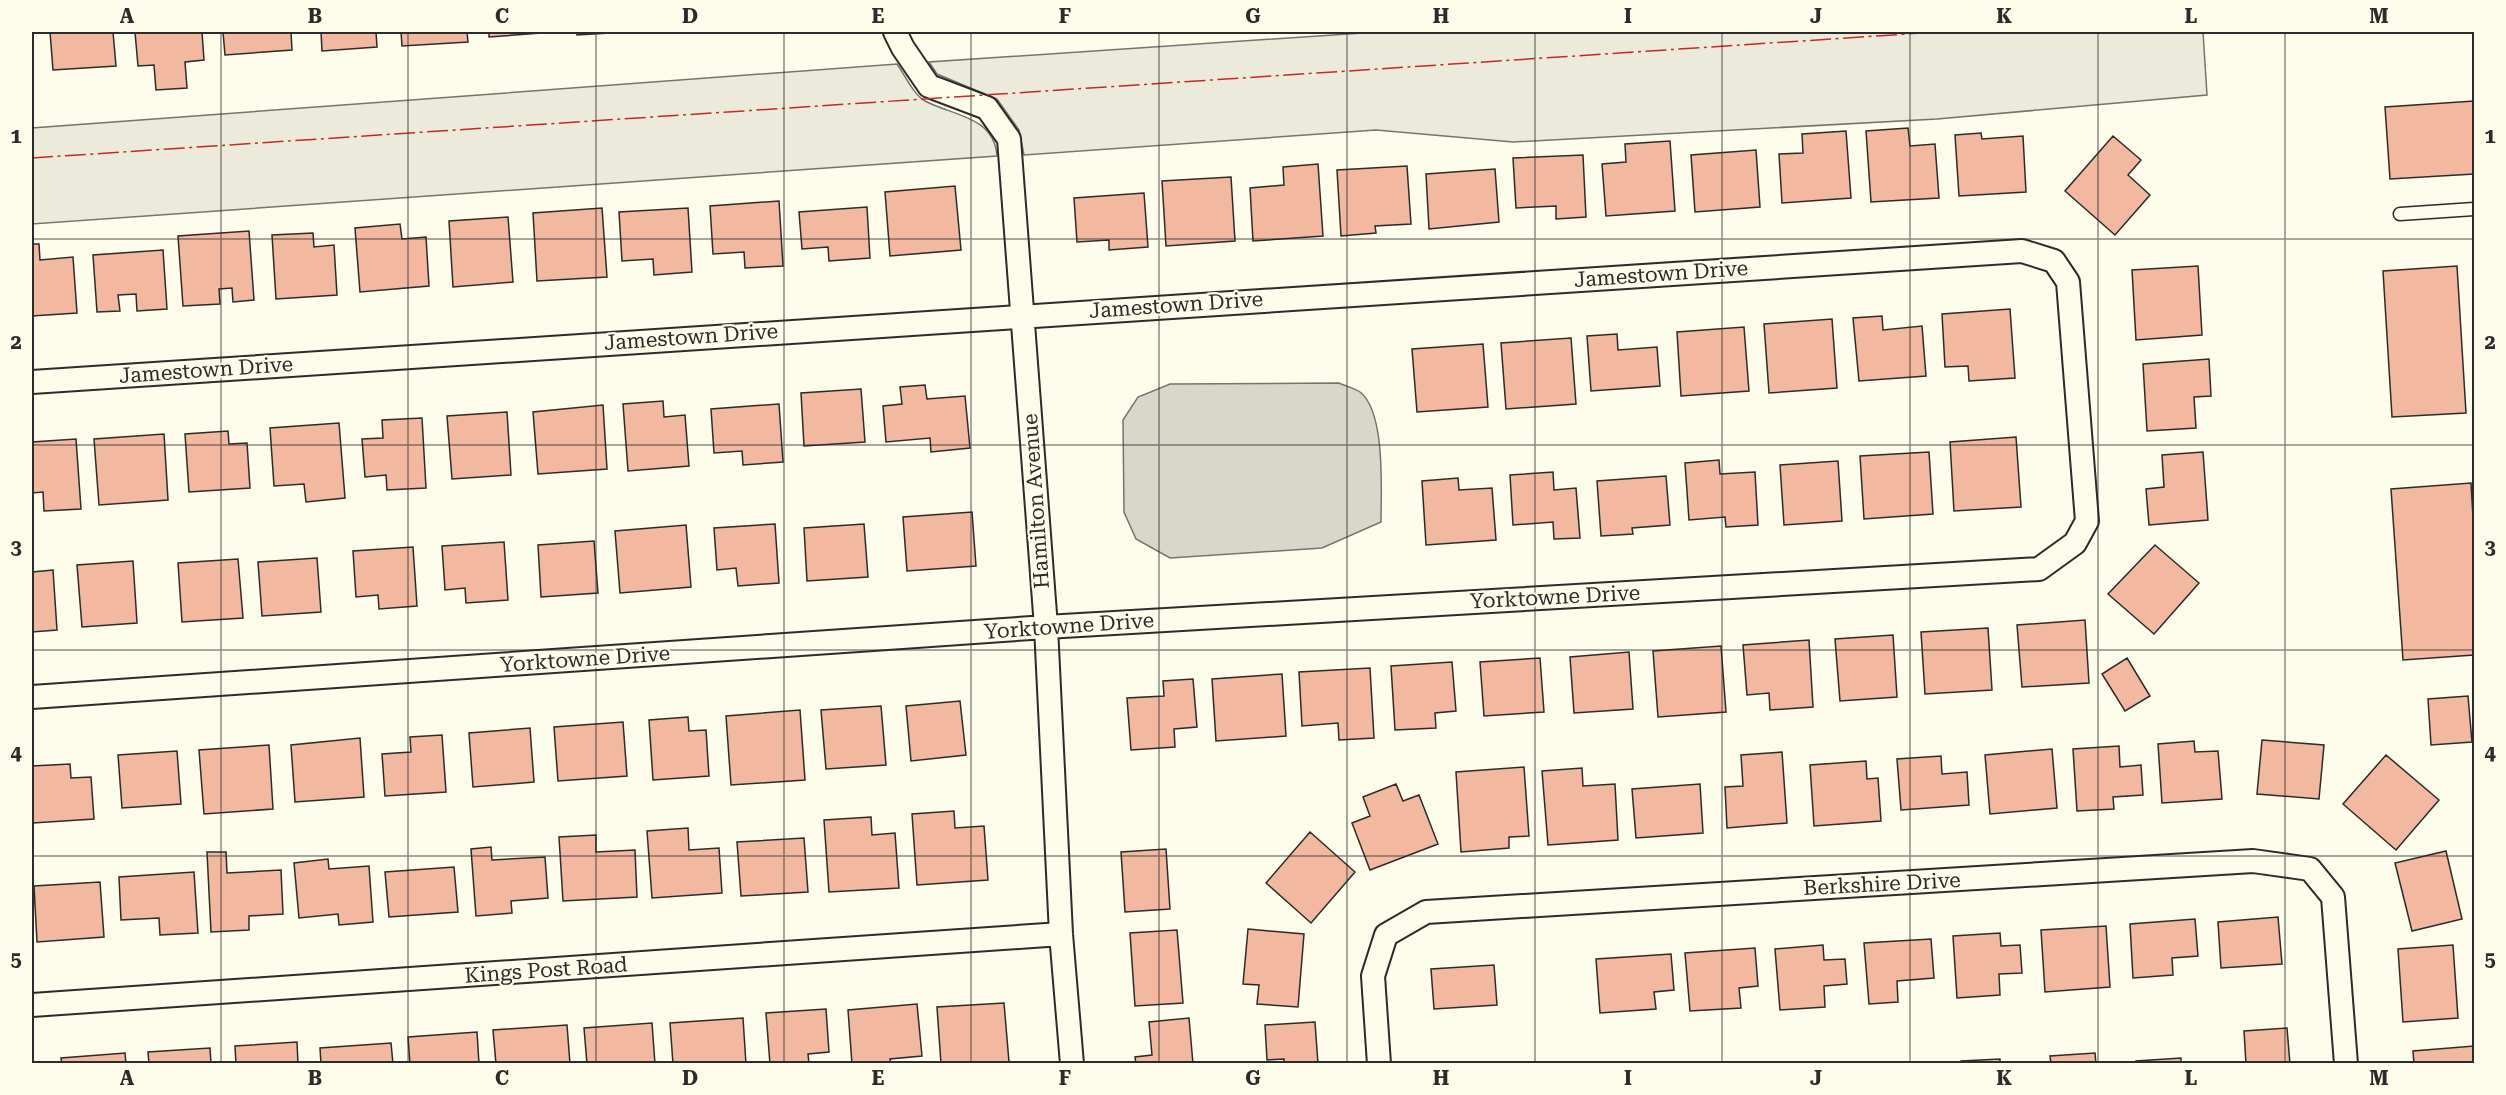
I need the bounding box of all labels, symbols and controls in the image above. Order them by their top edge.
text: A [120,4,135,28]
text: B [308,4,322,28]
text: C [495,4,509,28]
text: D [682,4,698,28]
text: E [872,4,885,28]
text: F [1059,4,1071,28]
text: G [1245,4,1261,28]
text: H [1433,4,1449,28]
text: I [1624,4,1632,28]
text: J [1810,4,1822,28]
text: K [1996,4,2012,28]
text: L [2185,4,2198,28]
text: M [2369,4,2389,28]
text: 1 [10,124,22,148]
text: 1 [2484,124,2496,148]
street label: Jamestown Drive [1573,256,1749,292]
street label: Jamestown Drive [1088,287,1264,323]
street label: Jamestown Drive [603,319,779,355]
text: 2 [10,330,22,354]
text: 2 [2484,330,2496,354]
street label: Jamestown Drive [118,352,294,388]
street label: Hamilton Avenue [1018,413,1054,589]
text: 3 [10,535,22,559]
text: 3 [2484,535,2496,559]
street label: Yorktowne Drive [1469,581,1641,613]
street label: Yorktowne Drive [983,608,1155,644]
street label: Yorktowne Drive [499,641,671,677]
text: 4 [10,741,22,765]
text: 4 [2484,741,2496,765]
street label: Berkshire Drive [1803,868,1961,900]
text: 5 [10,947,22,971]
text: 5 [2484,947,2496,971]
street label: Kings Post Road [464,952,629,988]
text: A [120,1066,135,1090]
text: B [308,1066,322,1090]
text: C [495,1066,509,1090]
text: D [682,1066,698,1090]
text: E [872,1066,885,1090]
text: F [1059,1066,1071,1090]
text: G [1245,1066,1261,1090]
text: H [1433,1066,1449,1090]
text: I [1624,1066,1632,1090]
text: J [1810,1066,1822,1090]
text: K [1996,1066,2012,1090]
text: L [2185,1066,2198,1090]
text: M [2369,1066,2389,1090]

